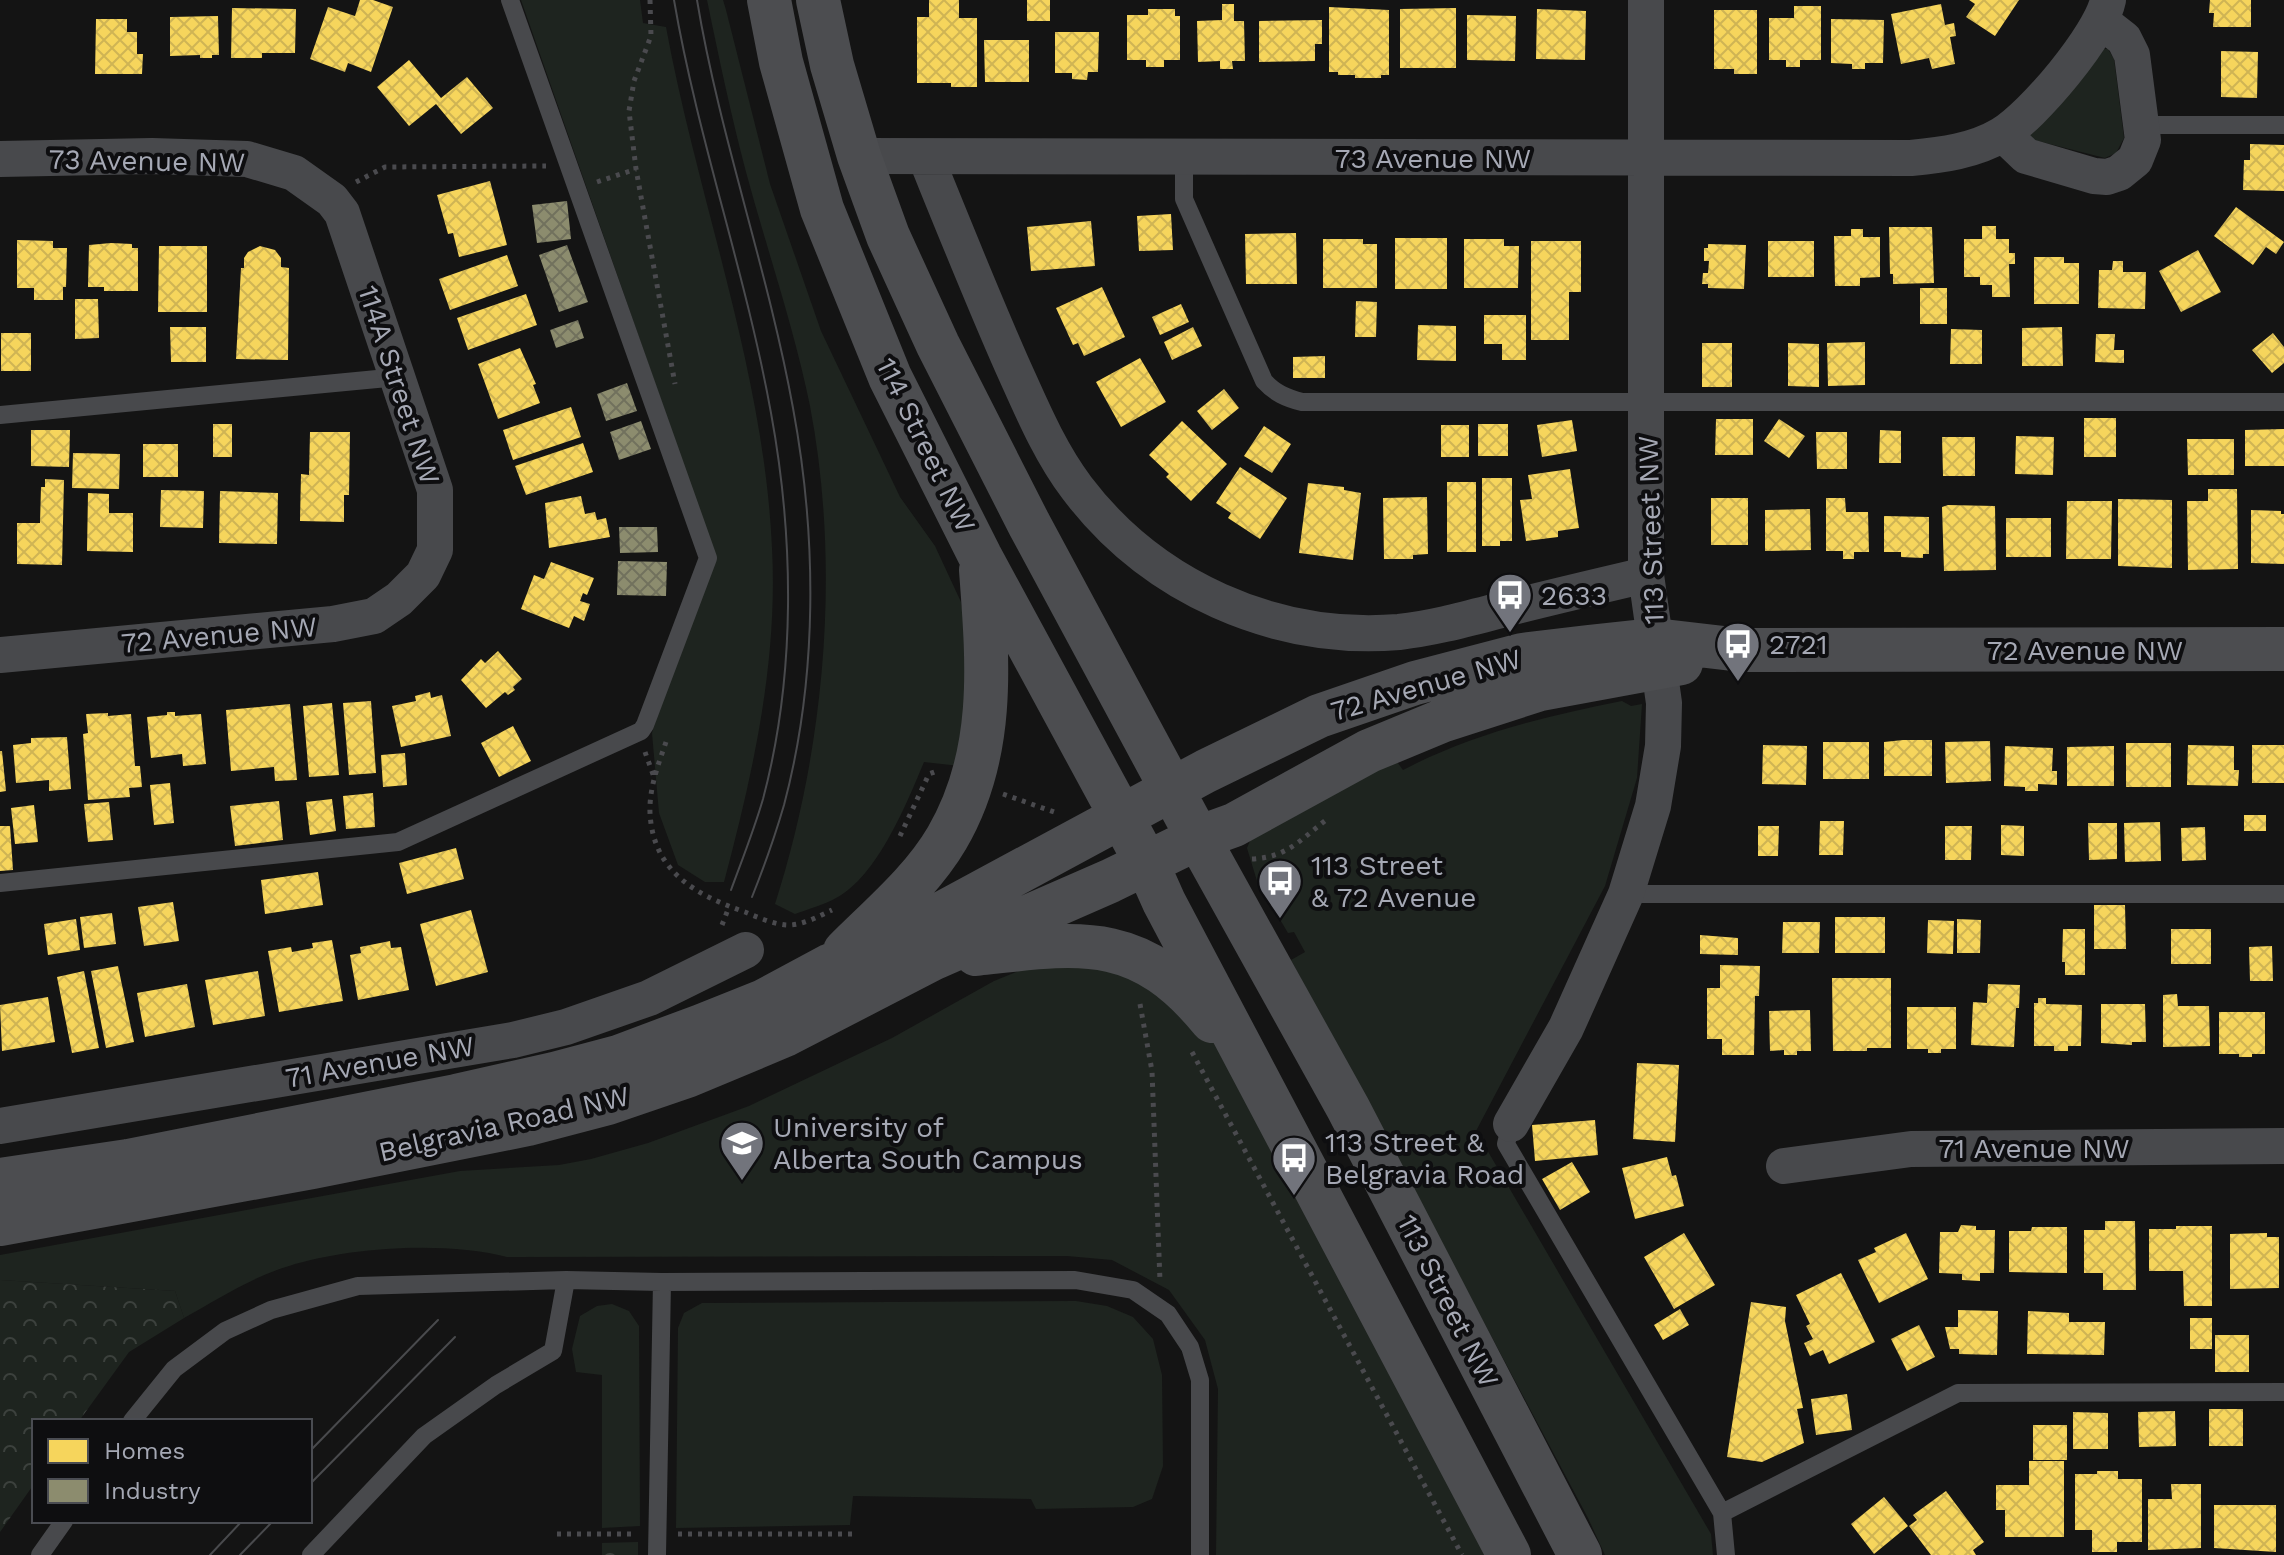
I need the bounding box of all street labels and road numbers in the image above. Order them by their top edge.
street label: 73 Avenue NW [1335,142,1531,175]
street label: 73 Avenue NW [48,143,246,179]
street label: 114A Street NW [351,281,447,489]
street label: 114 Street NW [870,352,982,538]
street label: 113 Street NW [1631,435,1671,625]
street label: 72 Avenue NW [120,610,318,660]
street label: 72 Avenue NW [1987,634,2183,667]
street label: 72 Avenue NW [1327,642,1525,728]
street label: 71 Avenue NW [283,1029,477,1095]
street label: Belgravia Road NW [375,1079,633,1169]
street label: 71 Avenue NW [1938,1132,2130,1165]
street label: 113 Street NW [1390,1209,1506,1393]

